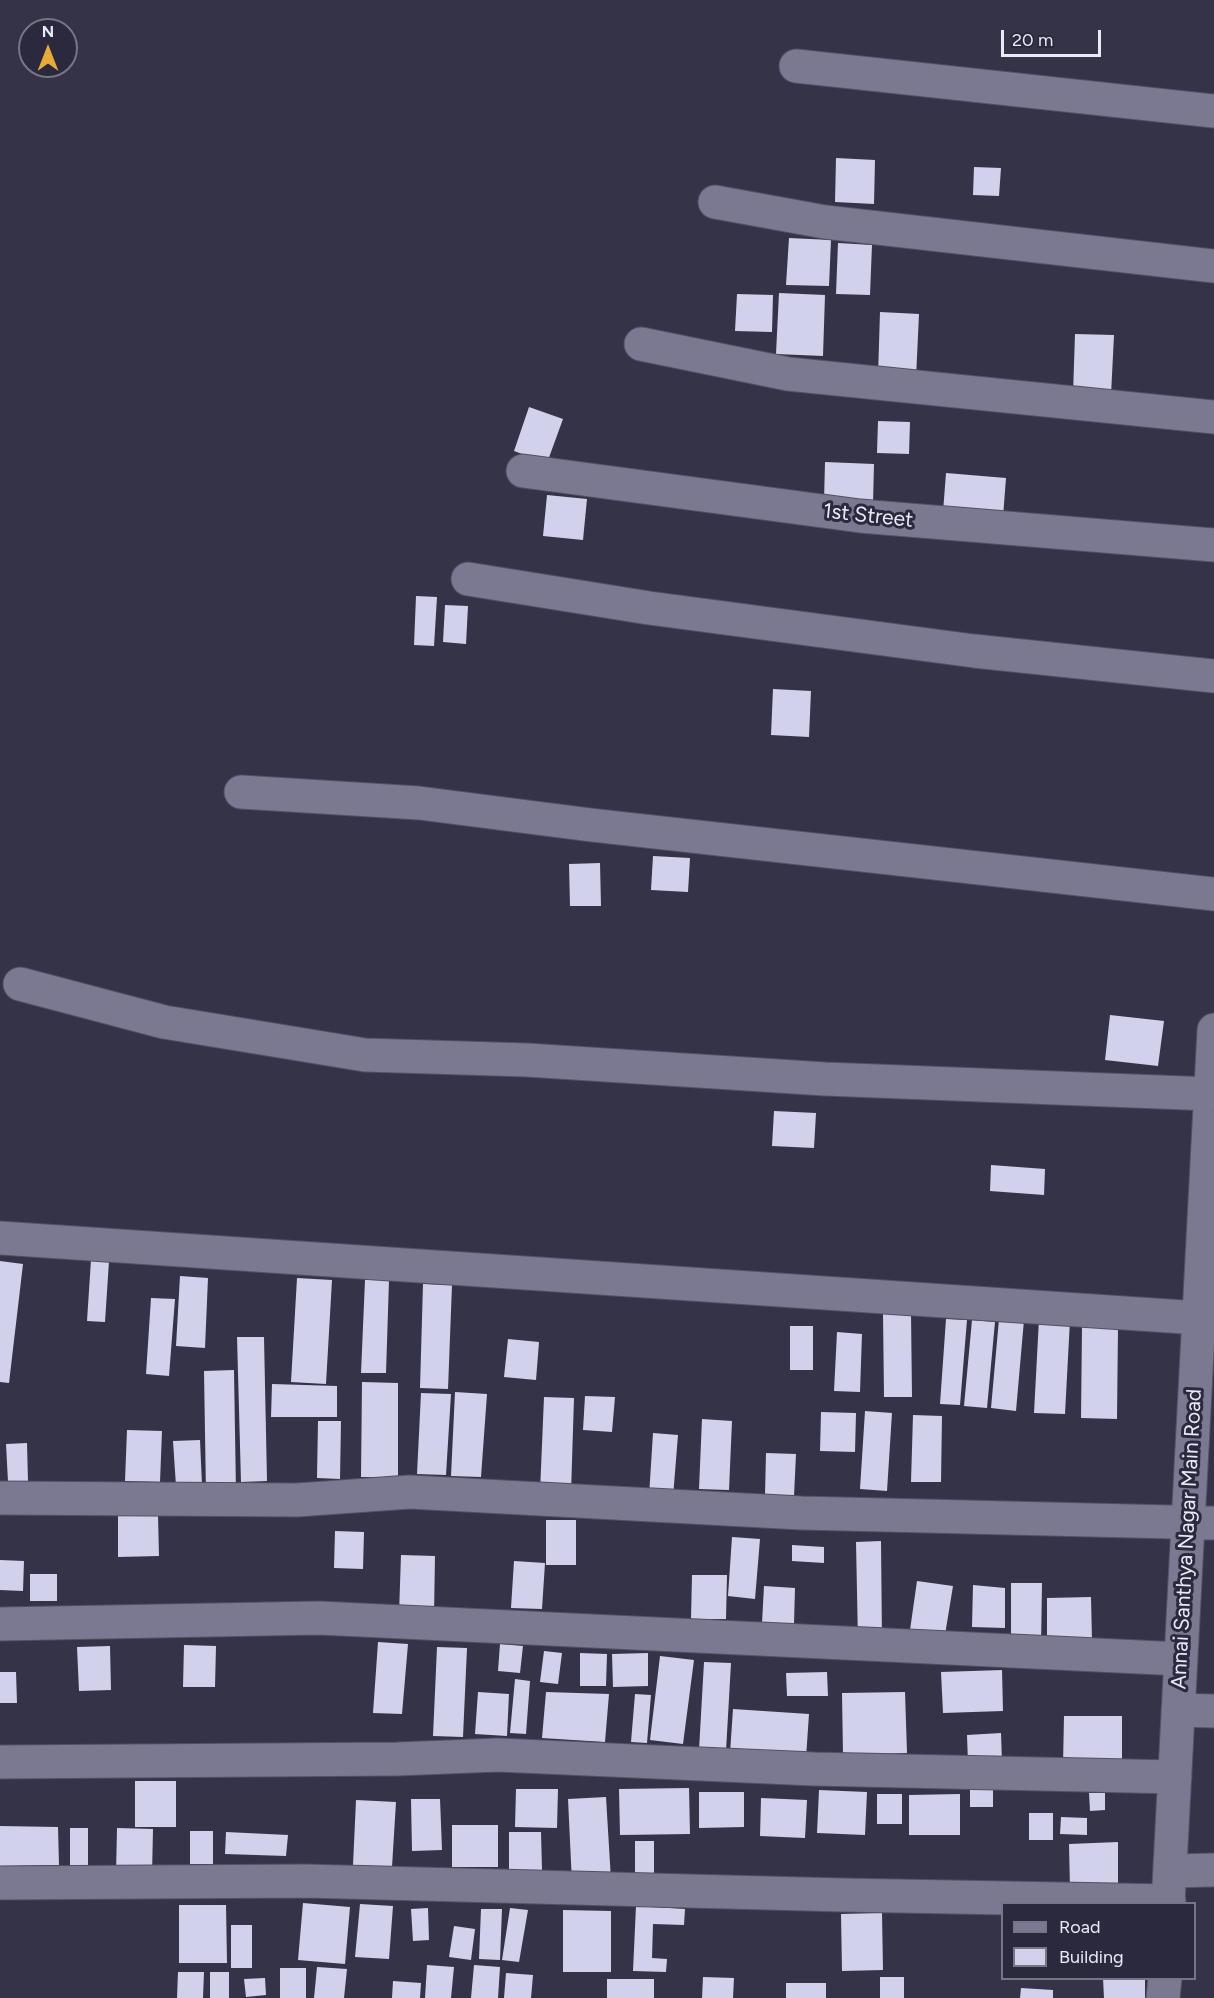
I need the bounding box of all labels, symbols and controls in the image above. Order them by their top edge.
north arrow [18,18,78,78]
scale bar [1004,18,1104,56]
text: N [42,22,54,41]
text: 20 m [1012,29,1053,51]
street label: 1st Street [822,499,914,533]
street label: Annai Santhya Nagar Main Road [1167,1388,1207,1690]
legend [1001,1902,1196,1980]
text: Road [1059,1916,1100,1938]
text: Building [1059,1946,1124,1968]

